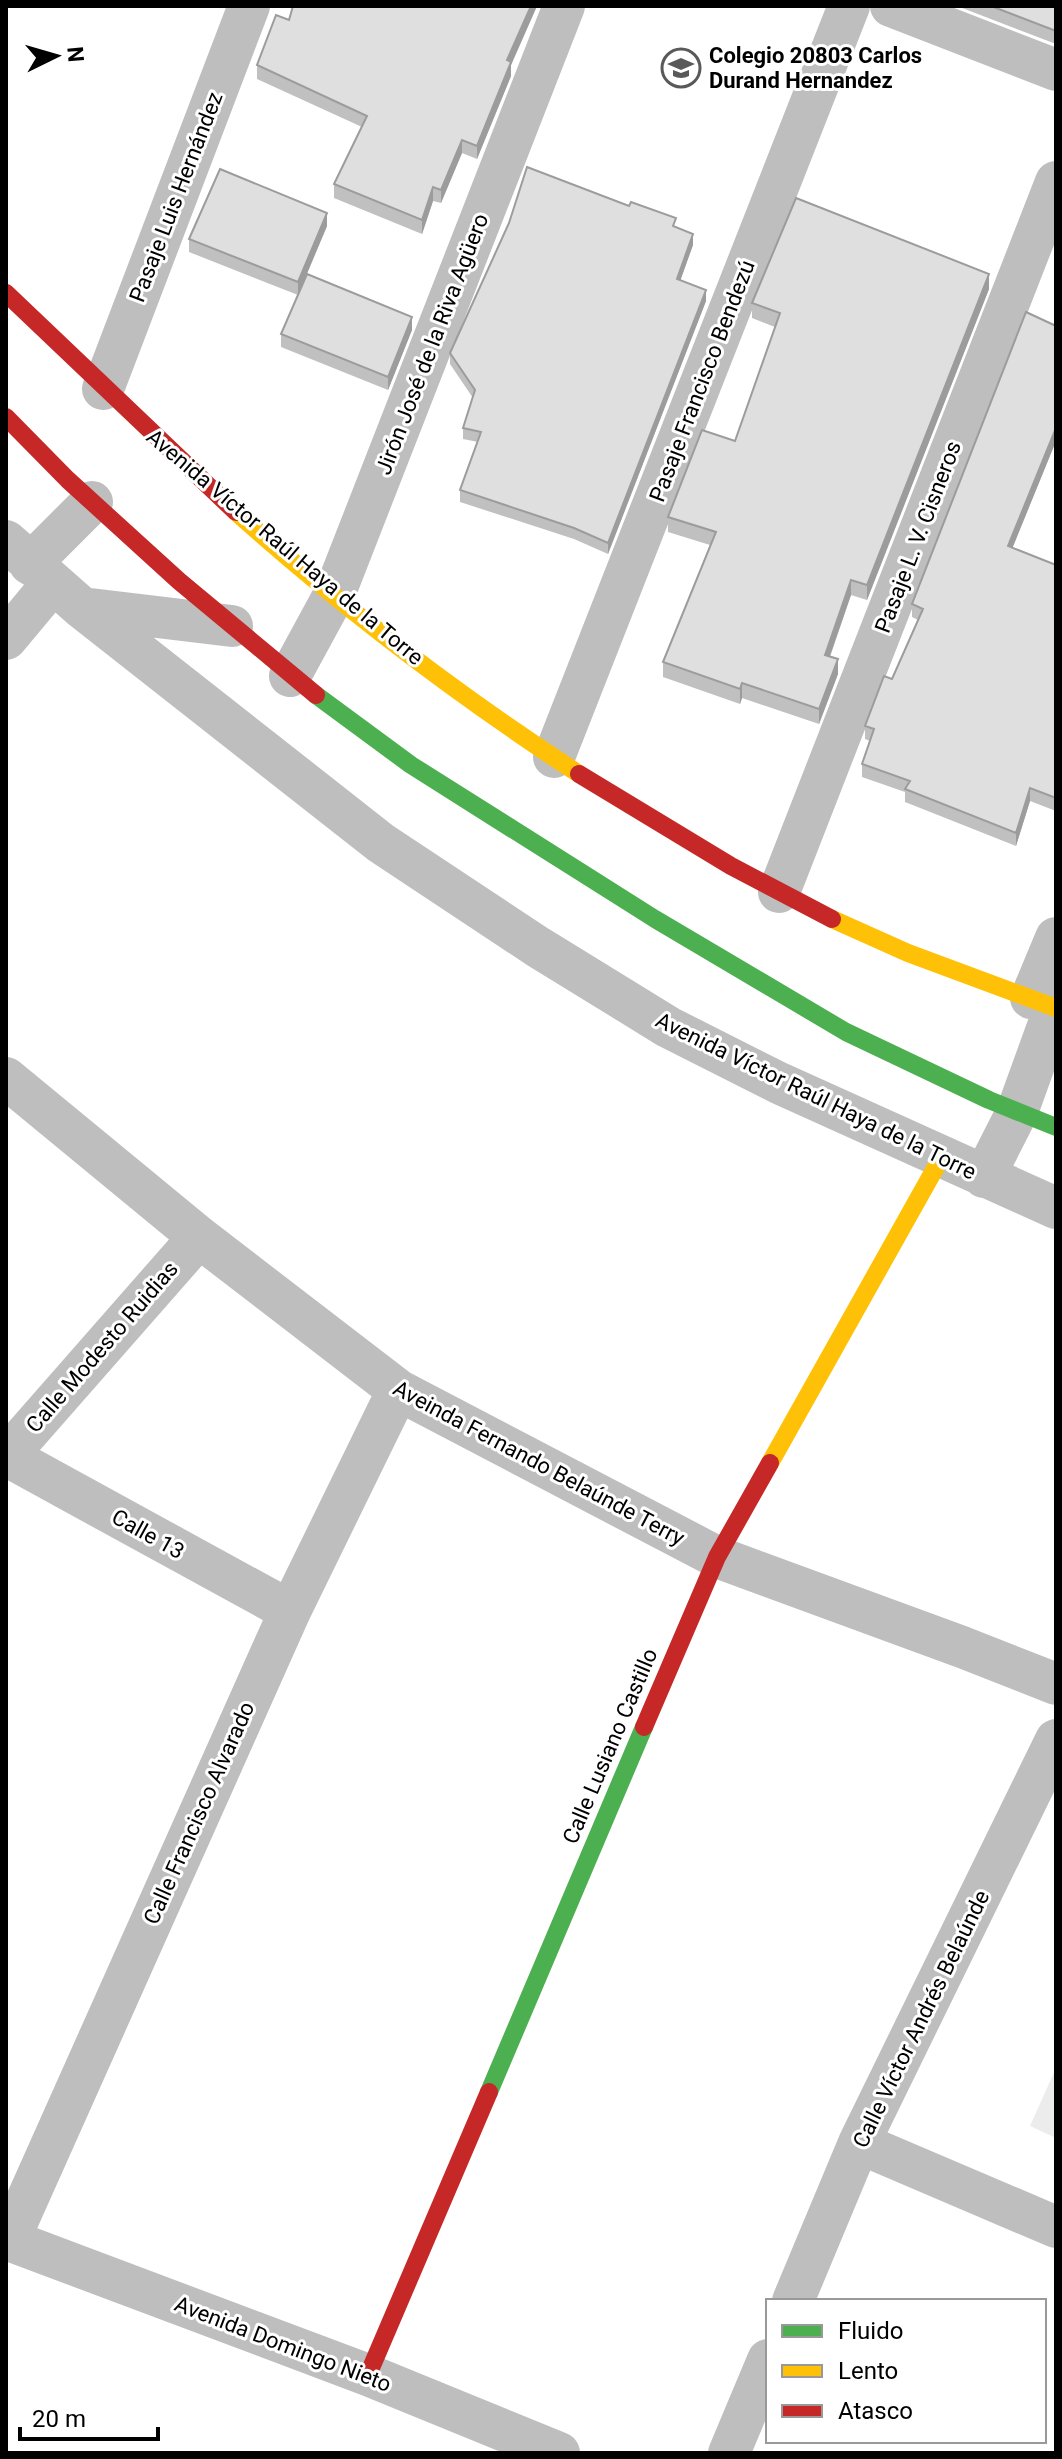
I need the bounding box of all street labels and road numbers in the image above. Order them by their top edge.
street label: Pasaje Luis Hernández [124,88,228,306]
street label: Jirón José de la Riva Agüero [371,210,493,478]
street label: Pasaje Francisco Bendezú [644,257,760,505]
street label: Avenida Víctor Raúl Haya de la Torre [142,424,428,670]
street label: Pasaje L. V. Cisneros [870,438,966,636]
street label: Avenida Víctor Raúl Haya de la Torre [652,1007,980,1185]
street label: Calle Modesto Ruidias [21,1256,183,1438]
street label: Aveinda Fernando Belaúnde Terry [389,1375,689,1551]
street label: Calle 13 [107,1504,189,1564]
street label: Calle Lusiano Castillo [557,1645,663,1847]
street label: Calle Francisco Alvarado [139,1698,259,1928]
street label: Calle Víctor Andrés Belaúnde [848,1886,994,2152]
street label: Avenida Domingo Nieto [171,2291,395,2397]

